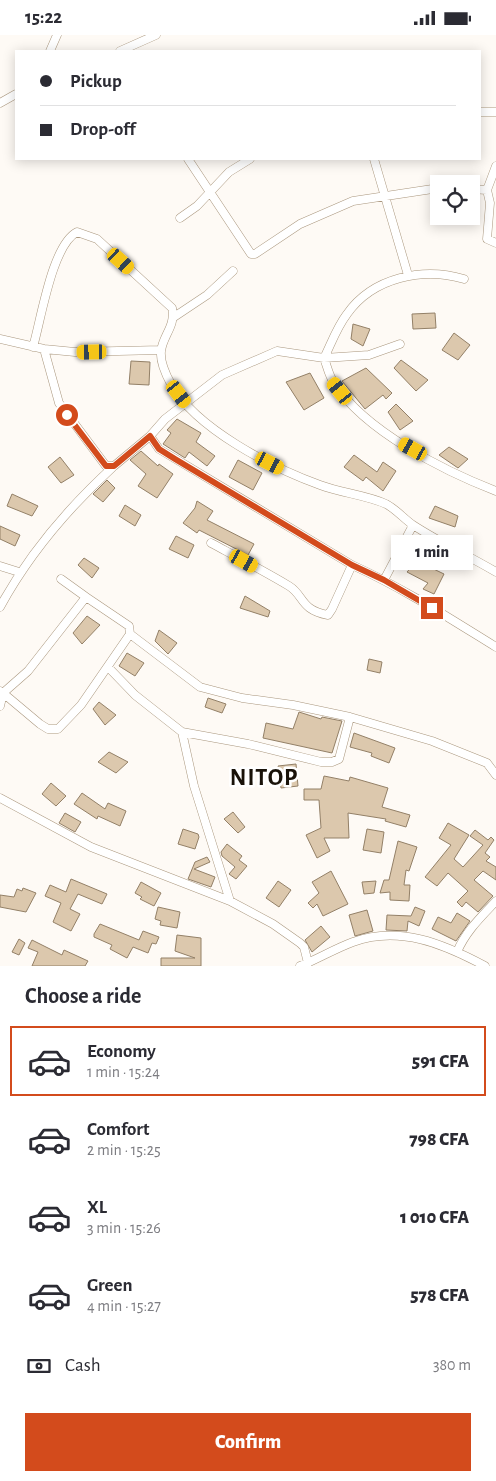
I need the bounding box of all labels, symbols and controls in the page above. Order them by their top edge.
text: 15:22 [25,8,62,27]
text: Pickup [70,72,122,91]
text: Drop-off [70,120,135,139]
map controls [430,175,480,225]
button: locate [430,175,480,225]
car [104,245,137,277]
car [76,344,107,360]
car [324,375,355,407]
car [163,378,194,410]
route start [56,404,78,426]
car [396,435,429,463]
car [253,450,286,476]
callout: 1 min [391,535,473,571]
text: 1 min [415,544,449,560]
car [227,547,260,575]
route end [421,597,443,619]
district label: NITOP [230,766,298,790]
text: Choose a ride [25,985,141,1007]
icon: car [27,1039,72,1084]
text: Economy [87,1042,156,1061]
text: 591 CFA [412,1052,469,1071]
text: 1 min · 15:24 [87,1064,160,1080]
icon: car [27,1117,72,1162]
text: Comfort [87,1120,149,1139]
text: 798 CFA [409,1130,469,1149]
text: 2 min · 15:25 [87,1142,161,1158]
icon: car [27,1195,72,1240]
text: XL [87,1198,107,1217]
text: 1 010 CFA [400,1208,469,1227]
text: 3 min · 15:26 [87,1220,161,1236]
icon: car [27,1273,72,1318]
text: Green [87,1276,133,1295]
text: 578 CFA [410,1286,469,1305]
text: 4 min · 15:27 [87,1298,161,1314]
icon: cash [25,1352,53,1380]
text: Cash [65,1356,101,1375]
text: 380 m [433,1357,471,1373]
button: Confirm [25,1413,471,1471]

